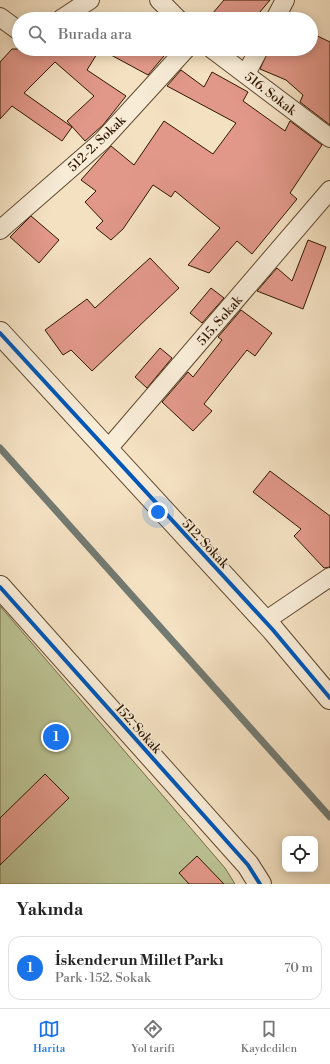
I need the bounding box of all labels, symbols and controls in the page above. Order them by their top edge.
search box [12,12,318,56]
icon: search [26,23,48,45]
text: Burada ara [58,25,132,44]
street label: 516. Sokak [241,69,300,120]
street label: 512-2. Sokak [65,111,130,175]
street label: 515. Sokak [194,292,247,349]
your location [148,502,168,522]
street label: 512. Sokak [178,516,233,572]
street label: 152. Sokak [112,701,165,758]
pin: 1 [43,722,69,752]
map controls [282,836,318,872]
button: locate [282,836,318,872]
text: Yakında [16,899,83,921]
text: İskenderun Millet Parkı [55,951,223,970]
text: 1 [27,960,33,976]
text: 70 m [284,960,313,976]
text: Park · 152. Sokak [55,970,151,986]
tab: Harita [33,1018,65,1056]
tab: Yol tarifi [131,1018,175,1056]
tab: Kaydedilen [241,1018,297,1056]

